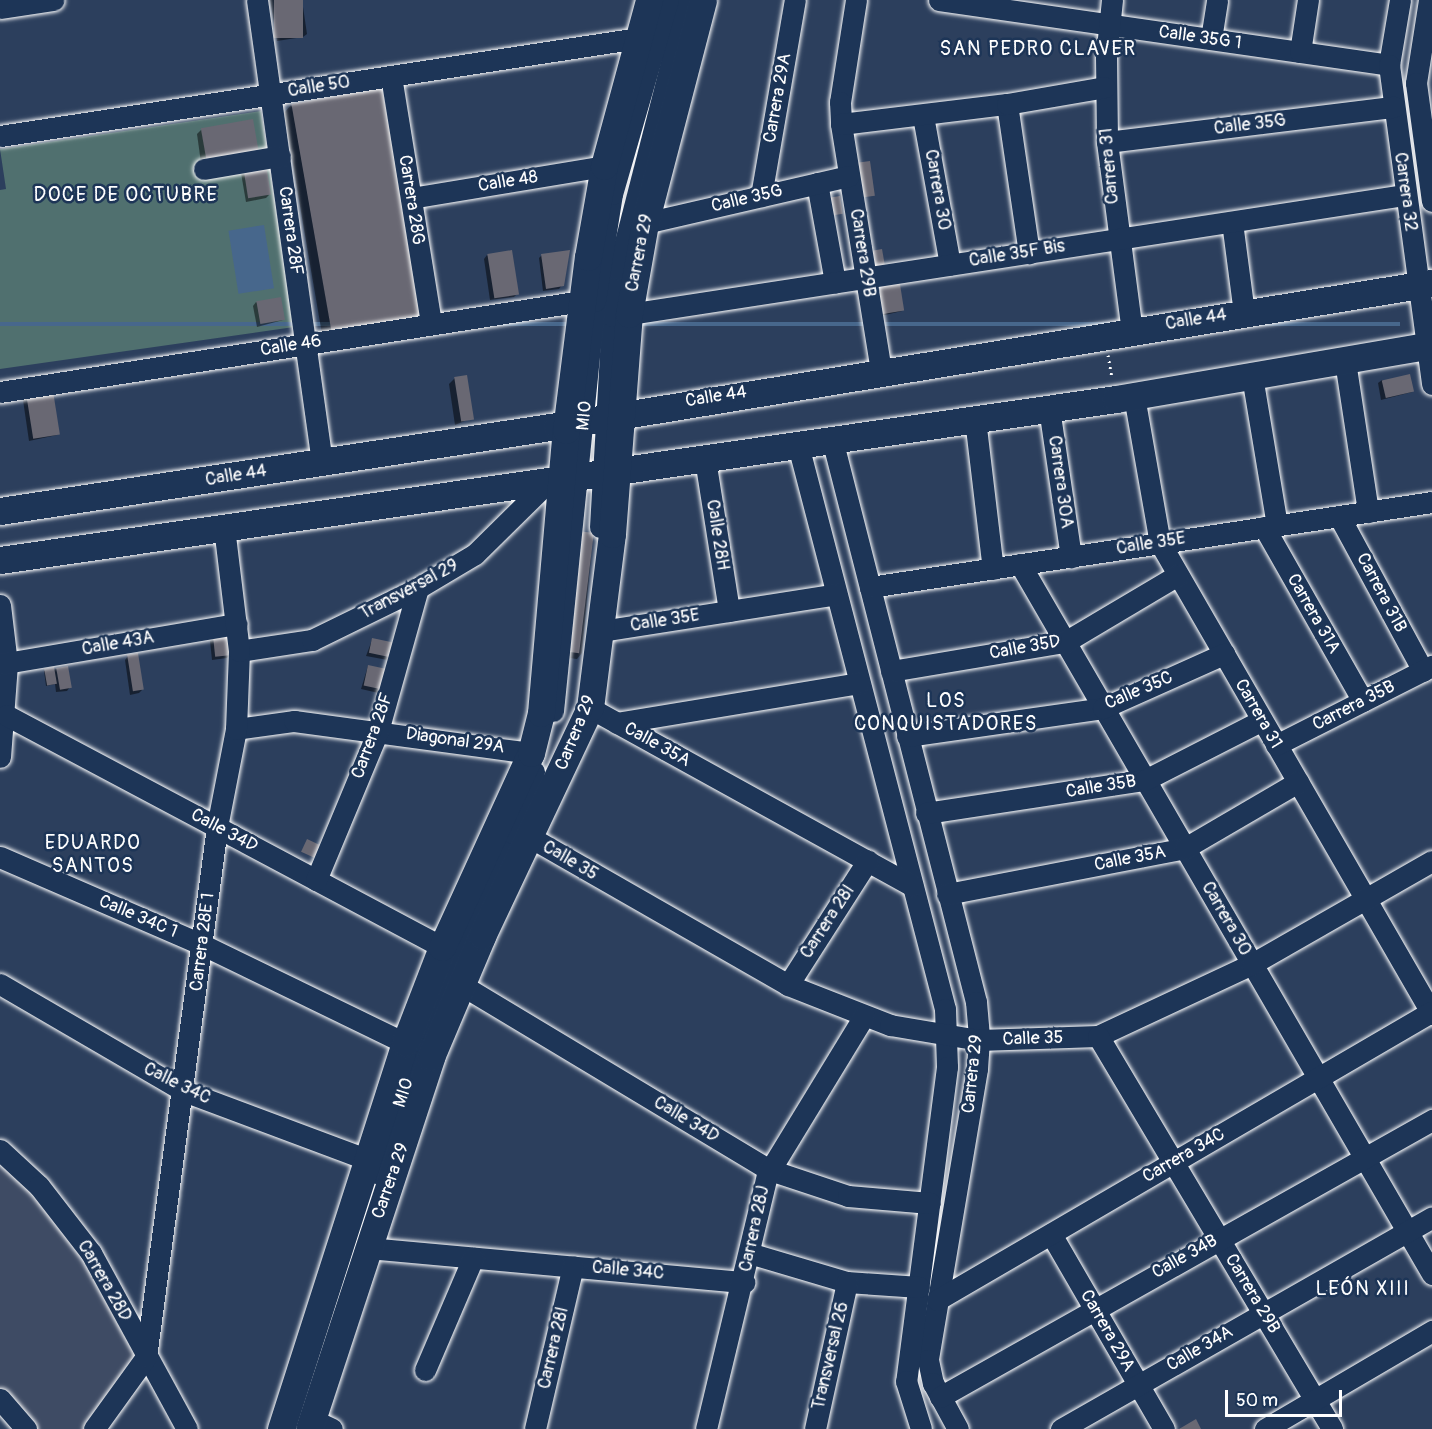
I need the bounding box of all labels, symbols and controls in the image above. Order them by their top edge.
street label: Calle 35G 1 [1157,21,1243,55]
district label: SAN PEDRO CLAVER [939,36,1137,60]
street label: Carrera 29A [760,52,796,144]
street label: Calle 50 [286,71,352,103]
street label: Calle 35G [1213,110,1287,140]
street label: Carrera 31 [1096,127,1124,205]
street label: Carrera 30 [919,148,955,232]
street label: Carrera 32 [1389,151,1421,233]
street label: Carrera 28G [393,154,429,246]
street label: Calle 48 [477,167,539,197]
street label: Calle 35G [709,180,785,218]
district label: DOCE DE OCTUBRE [34,182,218,206]
street label: Carrera 28F [273,185,307,277]
street label: Carrera 29B [844,207,880,299]
street label: Carrera 29 [622,212,658,294]
street label: Calle 35F Bis [968,236,1066,272]
street label: Calle 44 [1164,305,1228,335]
street label: Calle 46 [259,331,323,361]
street label: Calle 44 [684,382,748,412]
street label: MIO [573,400,597,432]
street label: Carrera 30A [1043,434,1077,530]
street label: Calle 44 [204,461,268,491]
street label: Calle 28H [701,498,733,572]
street label: Calle 35E [1115,528,1187,560]
street label: Carrera 31B [1351,550,1411,636]
street label: Transversal 29 [356,555,462,625]
street label: Carrera 31A [1282,570,1344,658]
street label: Calle 35E [629,605,701,637]
street label: Calle 43A [80,627,156,661]
street label: Calle 35D [988,631,1062,665]
street label: Calle 35C [1102,667,1176,715]
street label: Carrera 31 [1229,675,1287,753]
street label: Carrera 35B [1309,676,1399,736]
district label: LOS CONQUISTADORES [854,689,1038,736]
street label: Carrera 28F [348,690,398,782]
street label: Carrera 29 [551,692,601,774]
street label: Calle 35A [620,718,694,772]
street label: Diagonal 29A [404,723,506,759]
street label: Calle 35B [1064,771,1138,803]
street label: Calle 34D [187,804,261,858]
district label: EDUARDO SANTOS [45,830,141,877]
street label: Calle 35 [538,836,602,886]
street label: Calle 35A [1092,842,1168,876]
street label: Carrera 30 [1196,878,1256,960]
street label: Carrera 28I [796,881,860,963]
street label: Calle 34C 1 [95,891,181,943]
street label: Carrera 28E 1 [186,892,220,992]
street label: Calle 35 [1002,1027,1064,1051]
street label: Carrera 29 [958,1034,988,1114]
street label: Calle 34C [140,1058,214,1110]
street label: MIO [389,1076,419,1110]
street label: Calle 34D [649,1092,723,1148]
street label: Carrera 34C [1139,1124,1229,1188]
street label: Carrera 29 [368,1140,414,1222]
street label: Carrera 28J [735,1184,775,1274]
street label: Calle 34B [1148,1230,1222,1284]
street label: Carrera 28D [72,1237,136,1325]
street label: Carrera 29B [1220,1250,1284,1338]
street label: Calle 34C [591,1257,665,1285]
district label: LEÓN XIII [1316,1276,1410,1300]
street label: Carrera 29A [1075,1286,1139,1376]
street label: Transversal 26 [808,1300,854,1412]
street label: Carrera 28I [534,1305,574,1391]
street label: Calle 34A [1163,1321,1237,1377]
scale bar [1228,1378,1345,1416]
text: 50 m [1236,1389,1278,1412]

